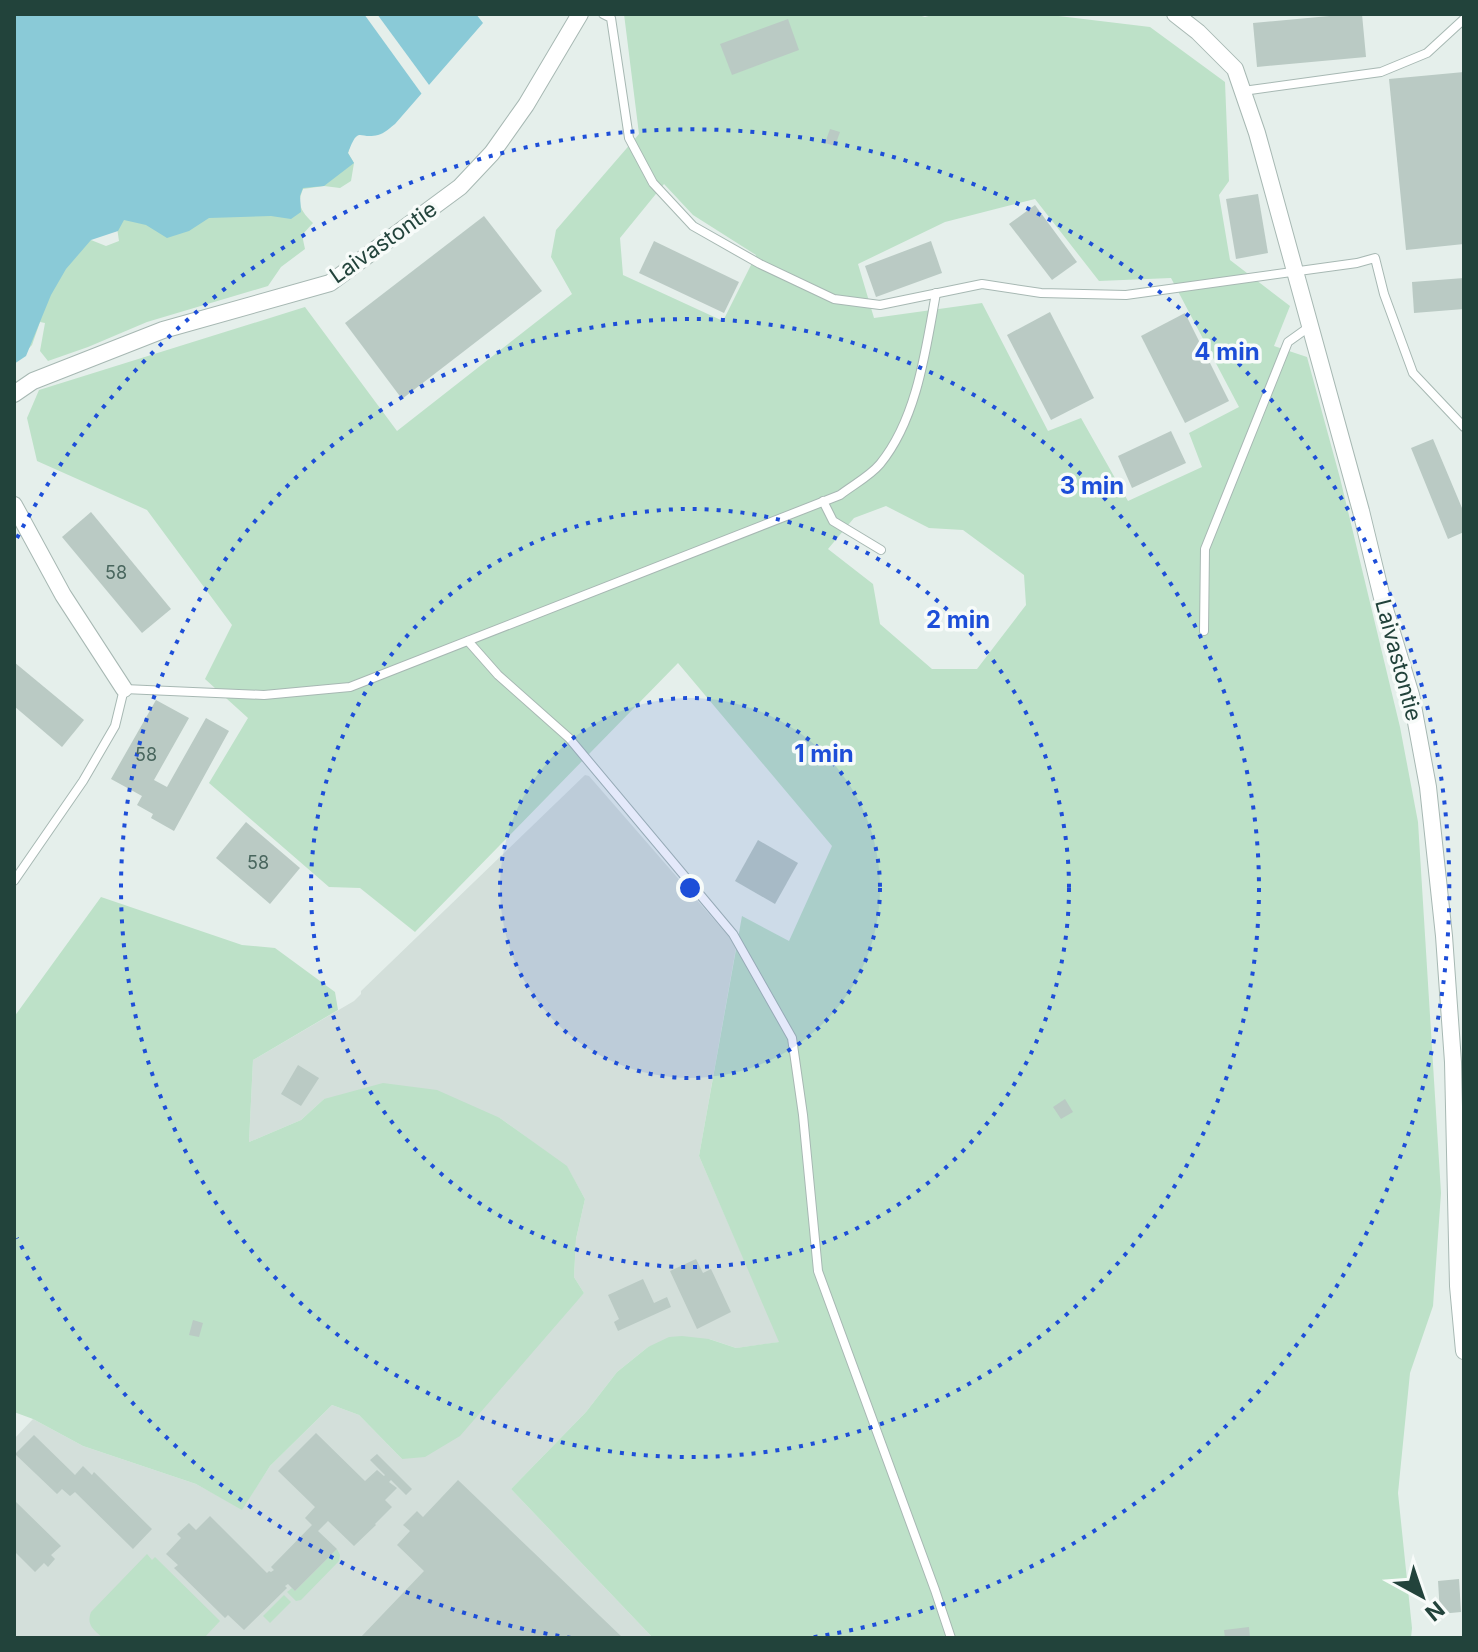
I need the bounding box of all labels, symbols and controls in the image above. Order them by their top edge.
street label: Laivastontie [324,196,442,288]
text: 4 min [1194,337,1260,366]
text: 3 min [1060,471,1124,500]
house number: 58 [105,562,127,583]
street label: Laivastontie [1370,596,1428,724]
text: 2 min [926,605,990,634]
text: 1 min [794,739,854,768]
house number: 58 [135,744,157,765]
house number: 58 [247,852,269,873]
centre of rings [676,874,704,902]
north arrow [1382,1556,1462,1636]
text: N [1420,1596,1450,1627]

